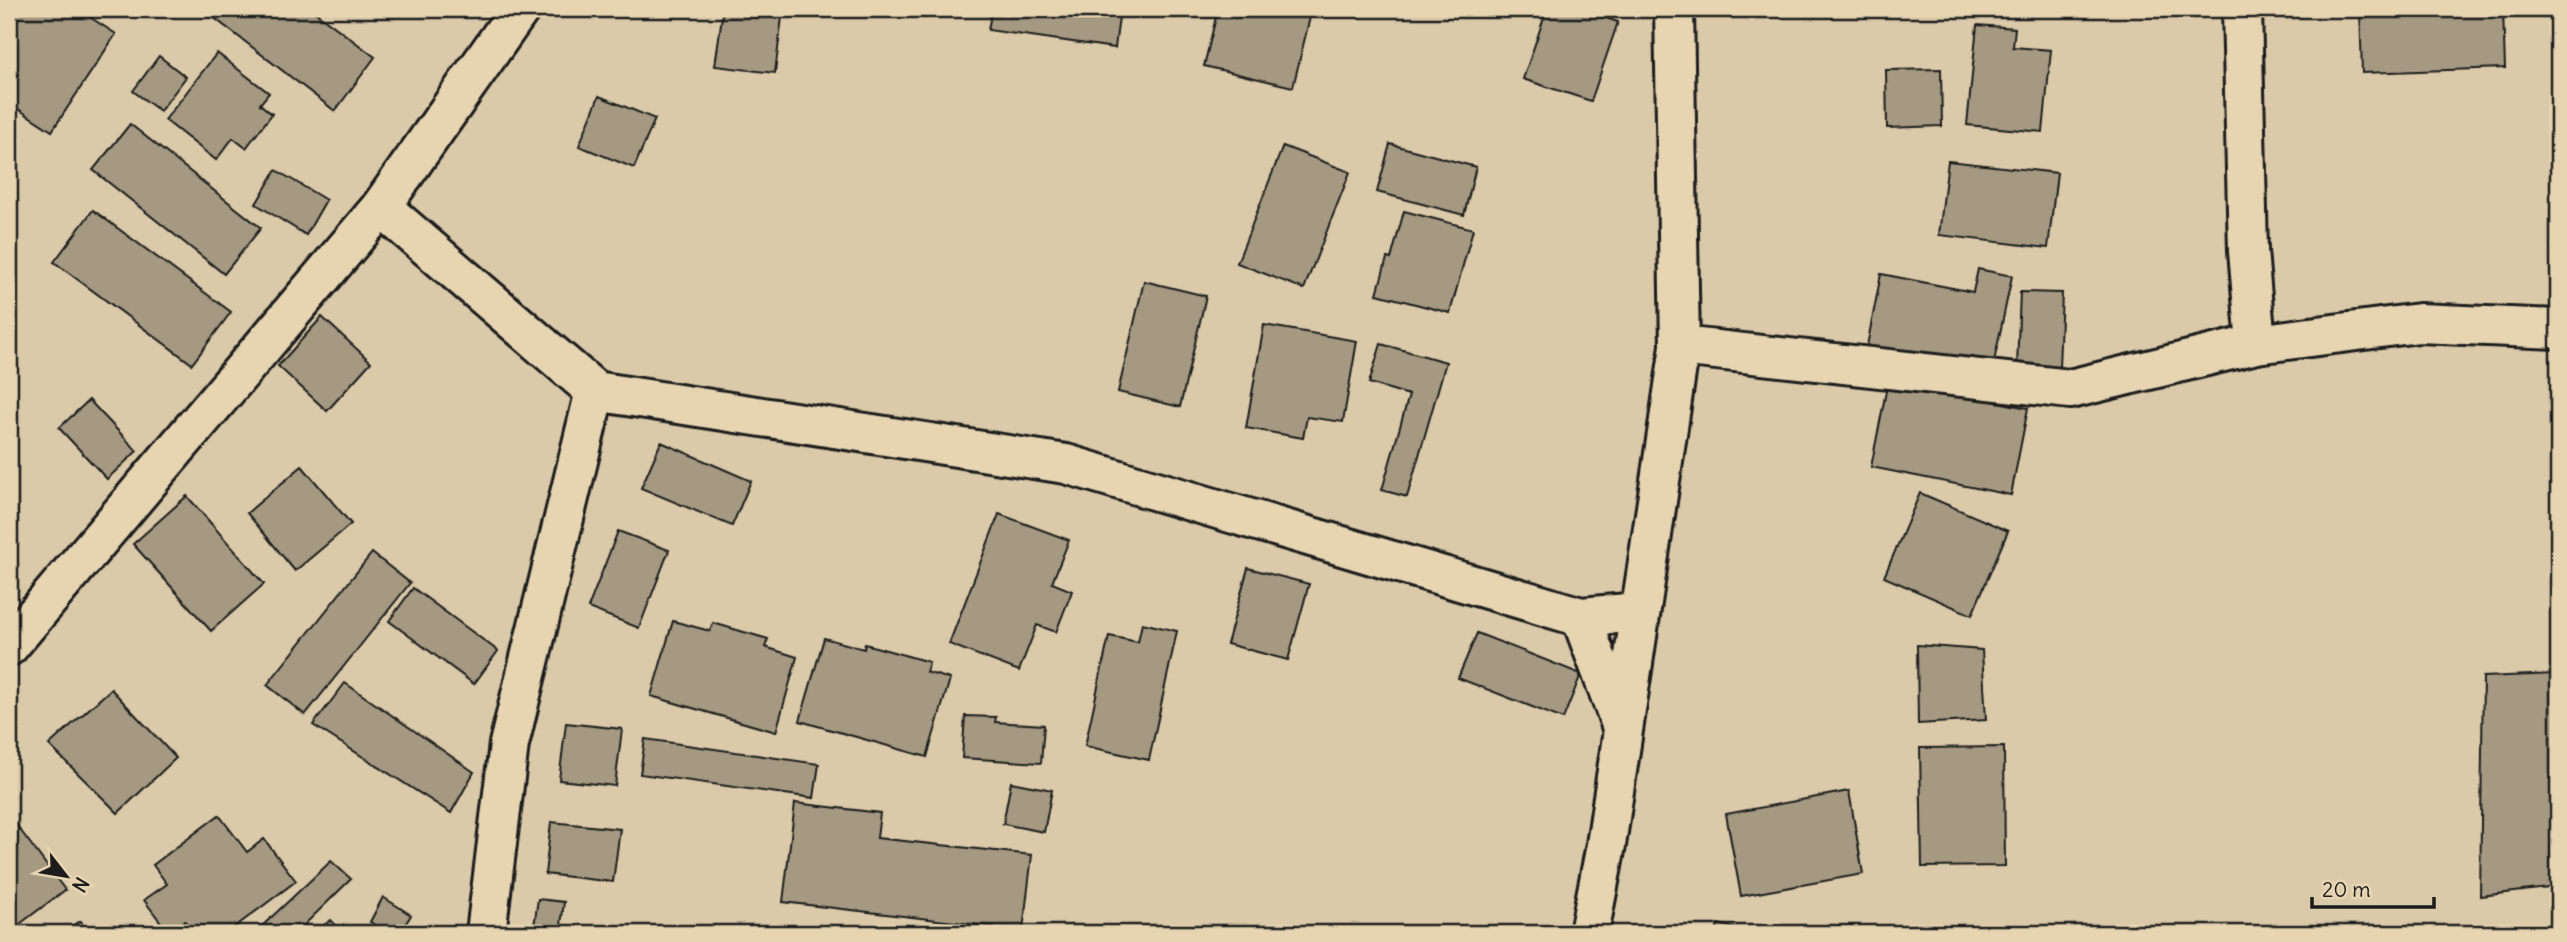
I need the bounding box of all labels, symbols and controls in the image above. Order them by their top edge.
north arrow [32,841,102,911]
scale bar [2312,865,2434,909]
text: N [67,873,94,897]
text: 20 m [2322,876,2371,903]

